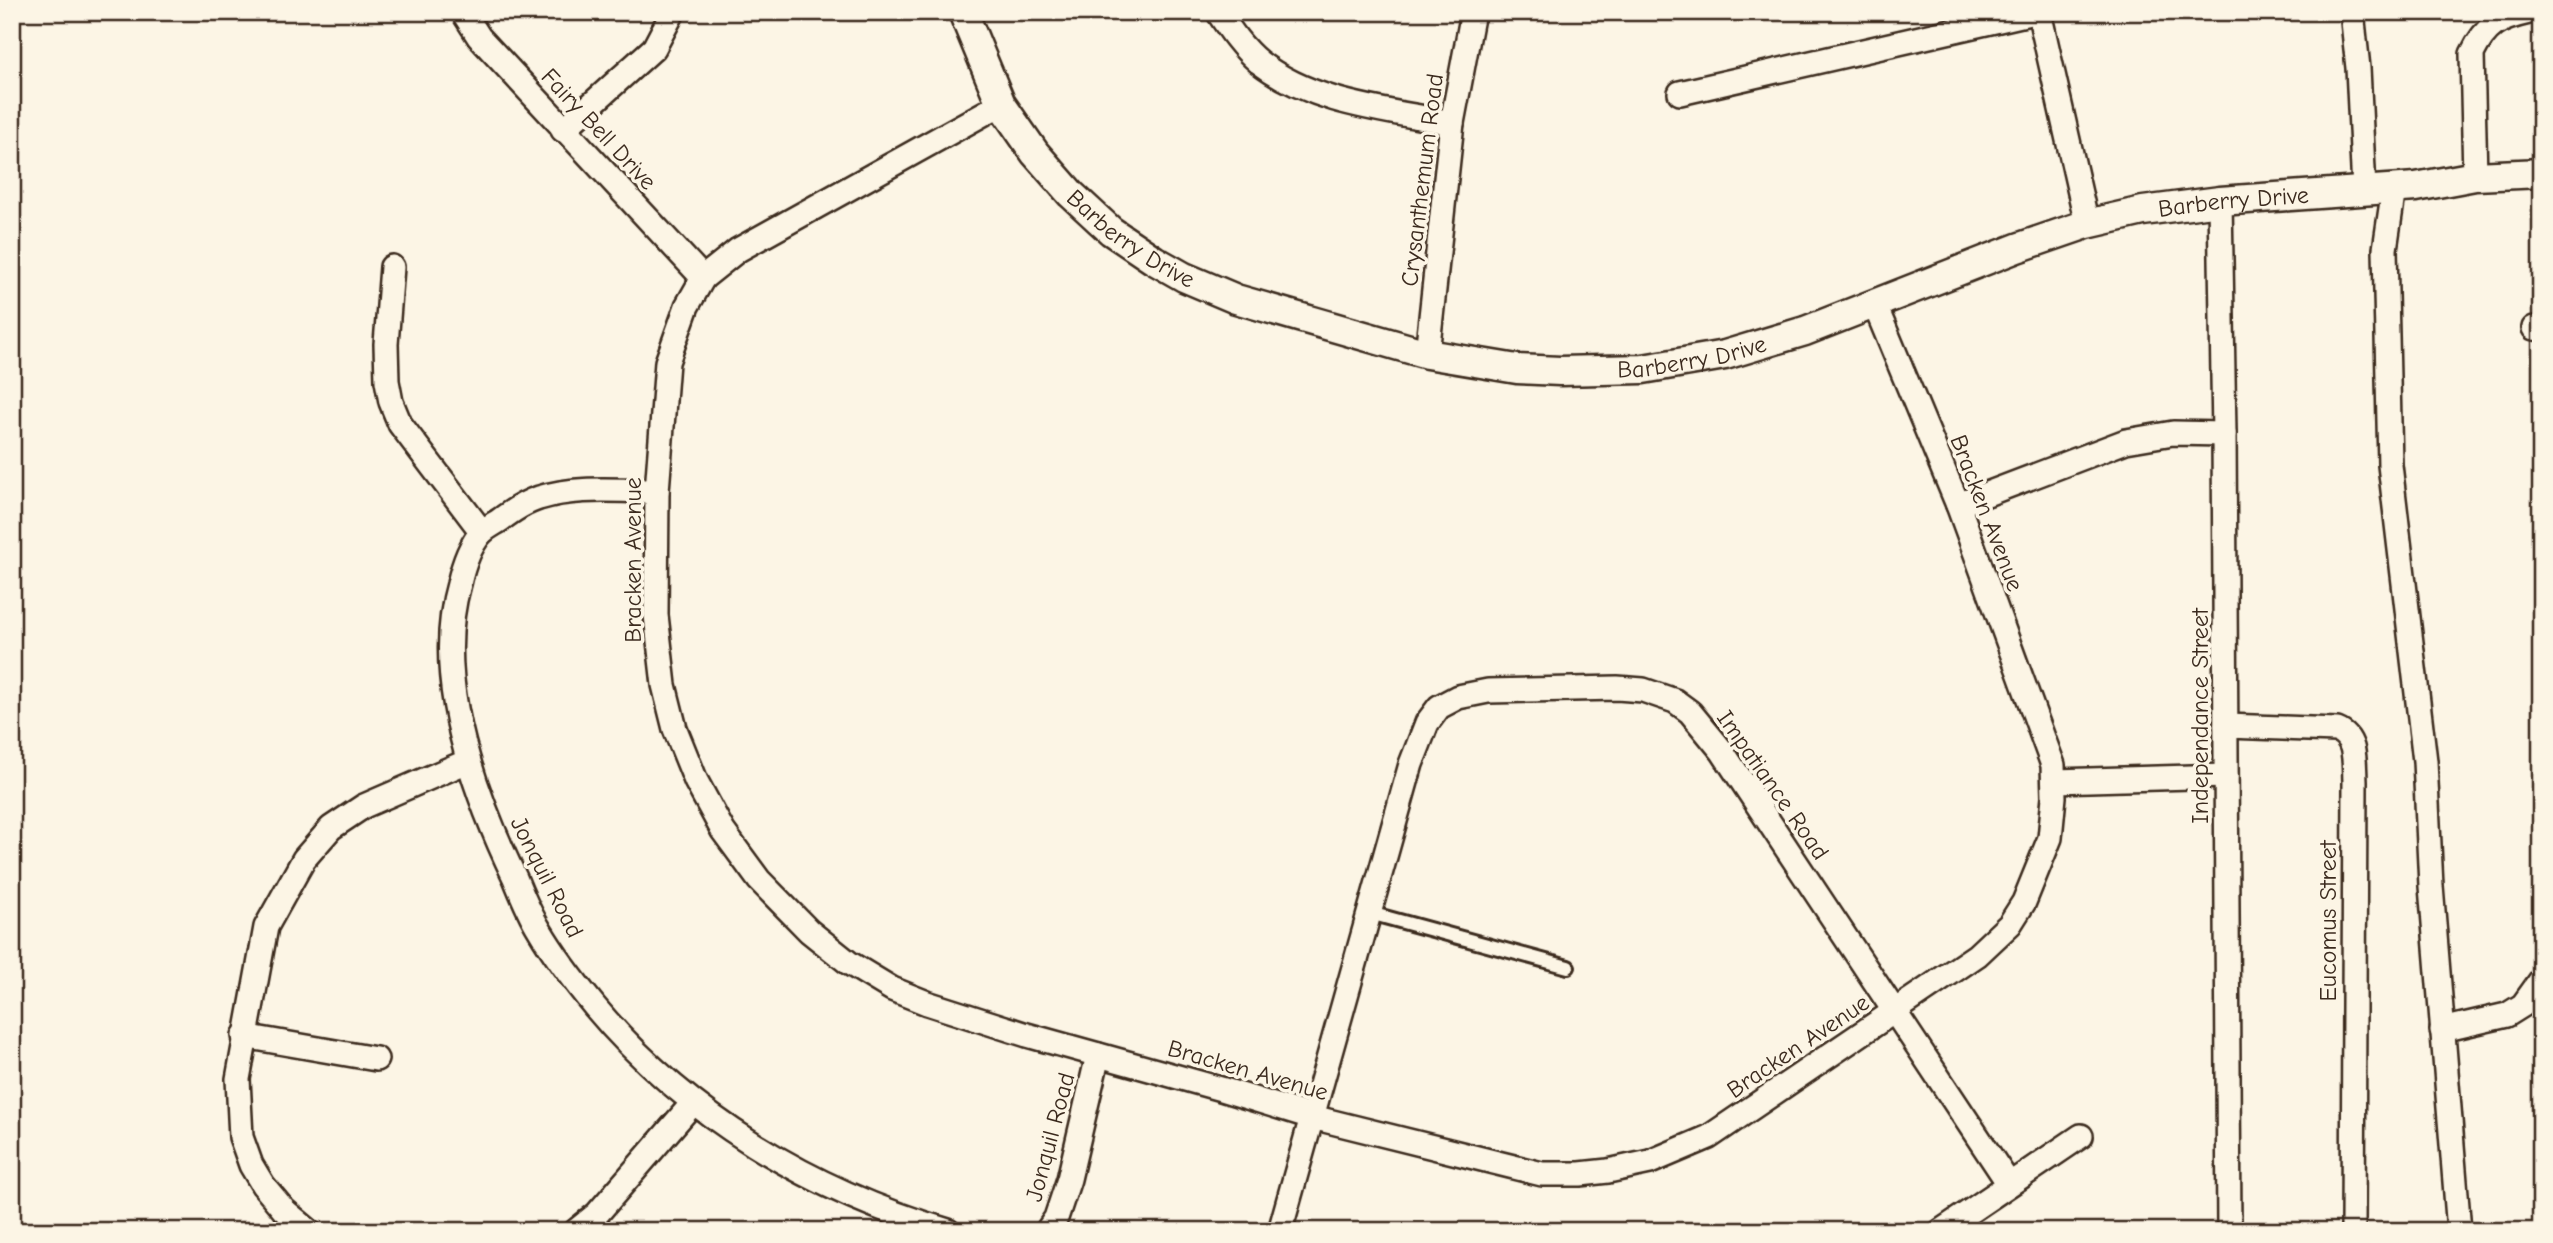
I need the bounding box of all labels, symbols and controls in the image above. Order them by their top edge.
street label: Fairy Bell Drive [536,63,662,195]
street label: Crysanthemum Road [1395,72,1449,288]
street label: Barberry Drive [2156,181,2310,223]
street label: Barberry Drive [1061,183,1199,294]
street label: Barberry Drive [1617,329,1770,384]
street label: Bracken Avenue [1944,431,2030,595]
street label: Bracken Avenue [619,477,647,643]
street label: Independance Street [2186,607,2214,824]
street label: Impatiance Road [1711,705,1835,865]
street label: Jonquil Road [505,812,589,942]
street label: Eucomus Street [2314,839,2342,1002]
street label: Bracken Avenue [1722,988,1874,1104]
street label: Bracken Avenue [1165,1034,1331,1106]
street label: Jonquil Road [1019,1070,1081,1204]

